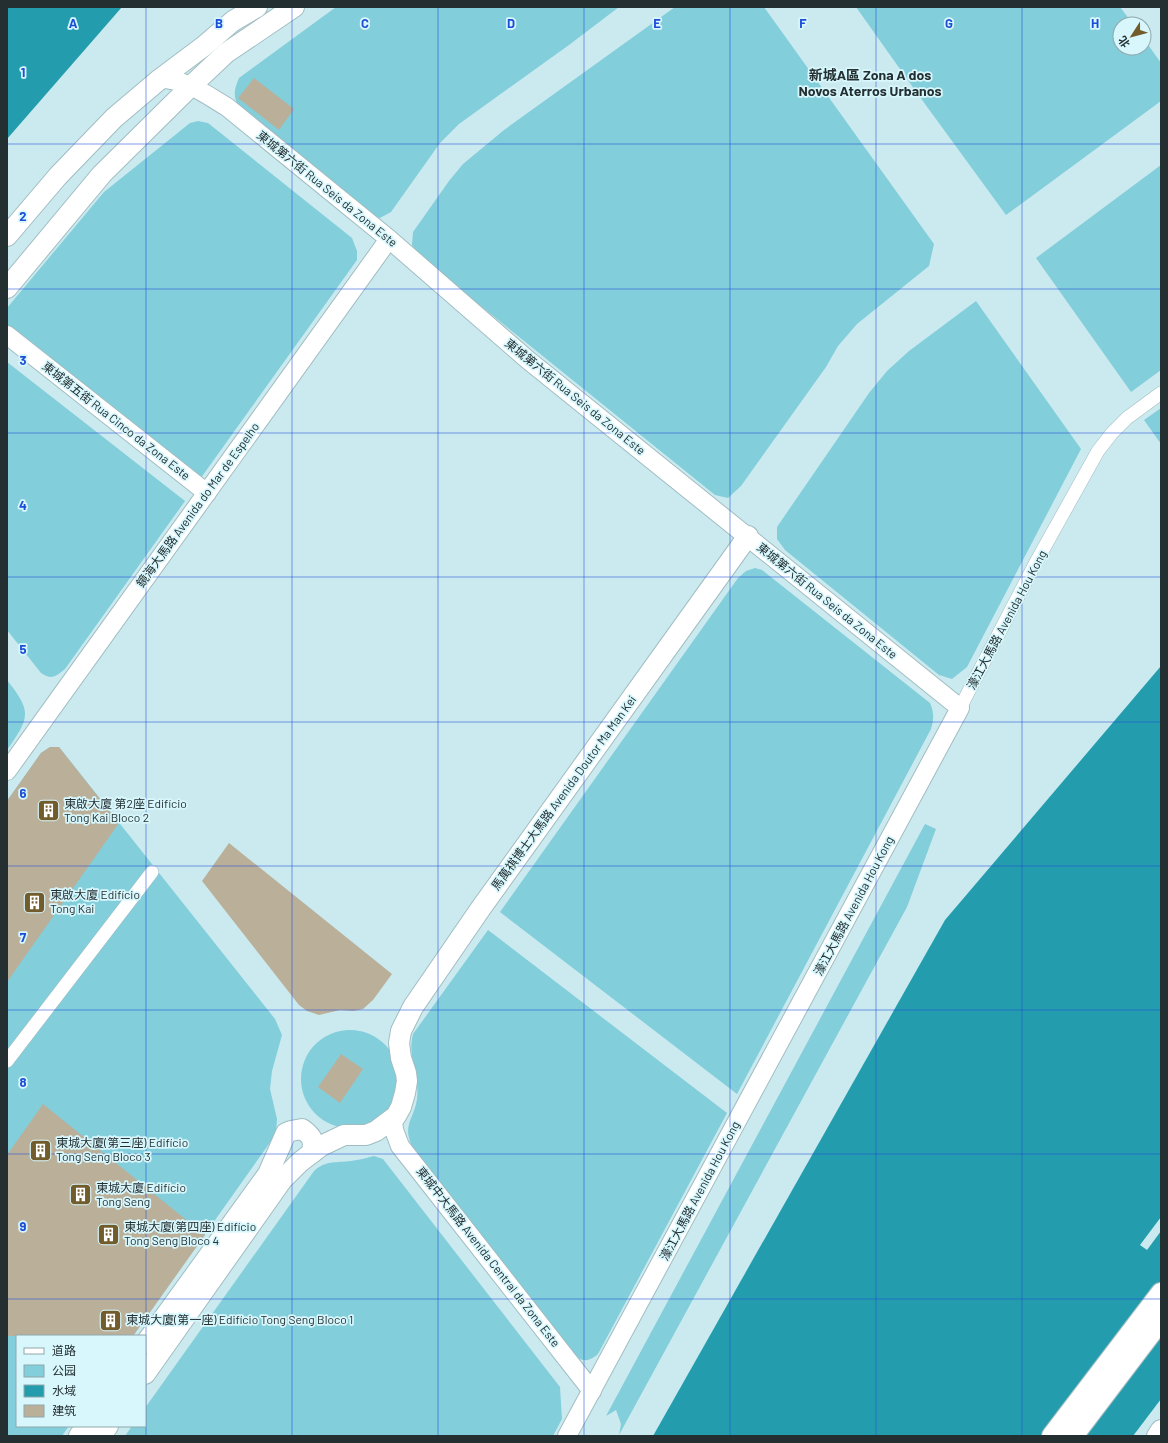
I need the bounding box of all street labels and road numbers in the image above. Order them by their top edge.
street label: 東城第六街 Rua Seis da Zona Este [255,127,400,249]
street label: 東城第六街 Rua Seis da Zona Este [503,335,648,457]
street label: 東城第五街 Rua Cinco da Zona Este [40,358,193,482]
street label: 鏡海大馬路 Avenida do Mar de Espelho [133,419,262,589]
street label: 東城第六街 Rua Seis da Zona Este [755,539,900,661]
street label: 濠江大馬路 Avenida Hou Kong [963,548,1049,692]
street label: 馬萬祺博士大馬路 Avenida Doutor Ma Man Kei [488,692,639,892]
street label: 濠江大馬路 Avenida Hou Kong [810,834,896,978]
street label: 濠江大馬路 Avenida Hou Kong [656,1119,742,1263]
street label: 東城中大馬路 Avenida Central da Zona Este [414,1163,564,1349]

